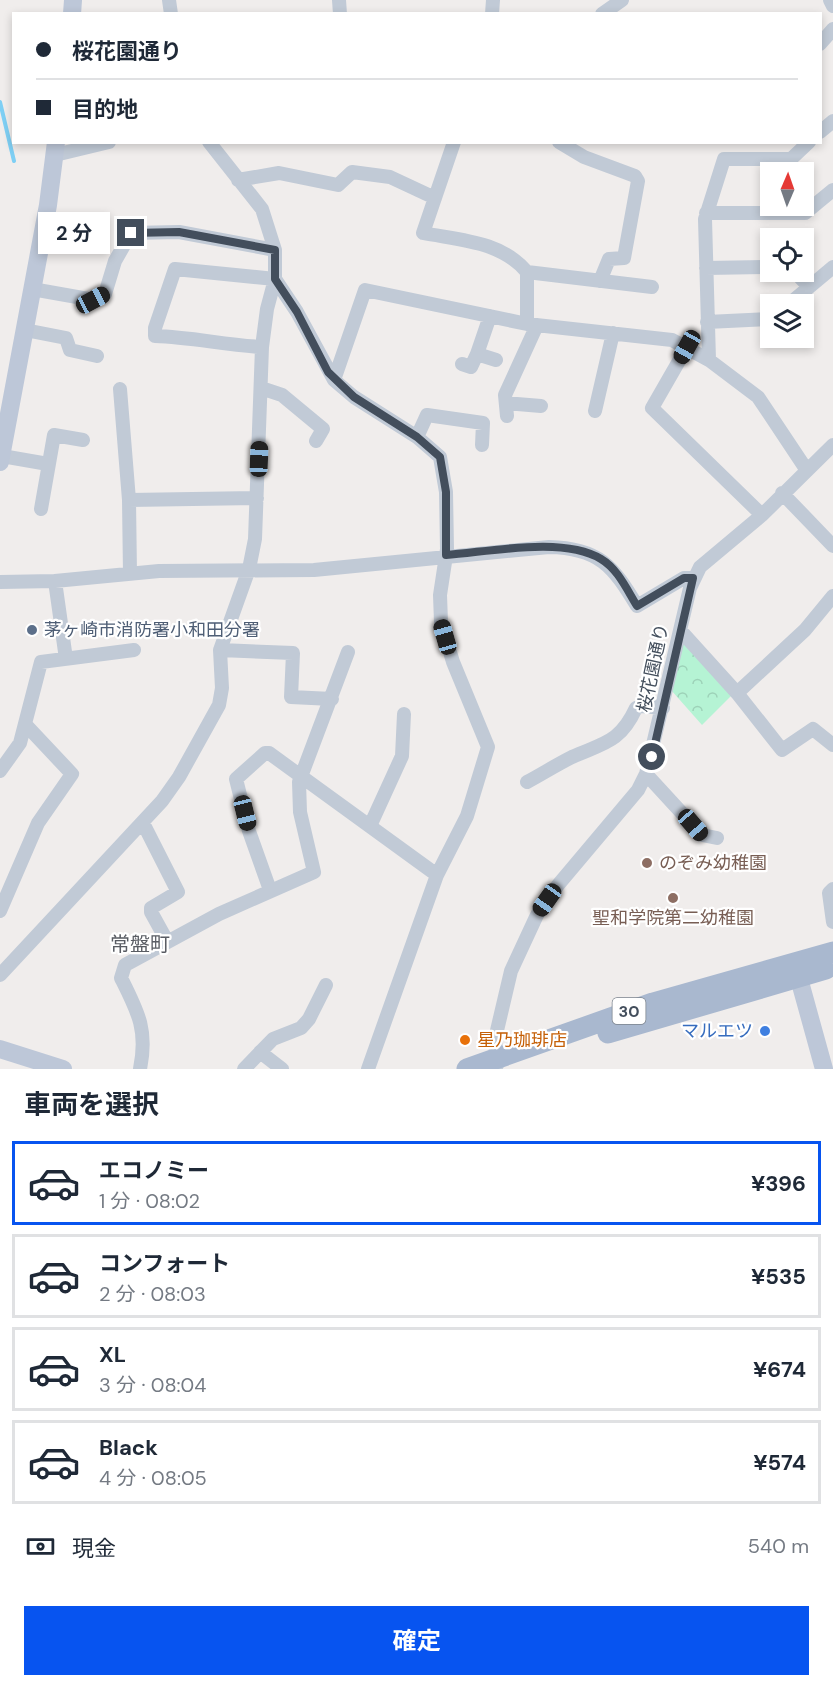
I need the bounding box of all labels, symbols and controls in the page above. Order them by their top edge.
text: 桜花園通り [72,37,182,66]
text: 目的地 [72,95,138,124]
north arrow [760,162,814,216]
map controls [760,162,814,348]
callout: 2 分 [38,212,110,254]
route end [117,219,144,246]
text: 2 分 [56,220,92,246]
button: locate [760,228,814,282]
car [73,284,113,316]
button: layers [760,294,814,348]
car [670,327,704,367]
car [249,441,269,477]
car [431,617,459,657]
place label: 茅ヶ崎市消防署小和田分署 [44,618,260,642]
street label: 桜花園通り [632,621,674,715]
marker: 茅ヶ崎市消防署小和田分署 [25,623,39,637]
route start [638,743,665,770]
car [232,793,258,833]
car [674,806,712,844]
place label: のぞみ幼稚園 [659,851,767,875]
marker: のぞみ幼稚園 [640,856,654,870]
car [529,880,565,920]
marker: 聖和学院第二幼稚園 [666,891,680,905]
place label: 聖和学院第二幼稚園 [592,906,754,930]
district label: 常盤町 [110,931,170,957]
road number: 30 [612,998,646,1024]
place label: マルエツ [681,1019,753,1043]
marker: マルエツ [758,1024,772,1038]
place label: 星乃珈琲店 [477,1028,567,1052]
marker: 星乃珈琲店 [458,1033,472,1047]
text: 車両を選択 [24,1087,159,1122]
icon: car [27,1156,81,1210]
text: エコノミー [99,1156,209,1185]
text: ¥396 [751,1169,806,1198]
text: 1 分 · 08:02 [99,1188,200,1214]
icon: car [27,1249,81,1303]
text: コンフォート [99,1249,230,1278]
text: ¥535 [751,1262,806,1291]
text: 2 分 · 08:03 [99,1281,206,1307]
text: XL [99,1340,126,1369]
icon: car [27,1342,81,1396]
text: ¥674 [753,1355,806,1384]
text: 3 分 · 08:04 [99,1372,206,1398]
text: Black [99,1433,158,1462]
icon: car [27,1435,81,1489]
text: ¥574 [753,1448,806,1477]
text: 4 分 · 08:05 [99,1465,207,1491]
icon: cash [24,1530,57,1563]
text: 540 m [748,1533,809,1559]
text: 現金 [72,1534,116,1563]
button: 確定 [24,1606,809,1675]

